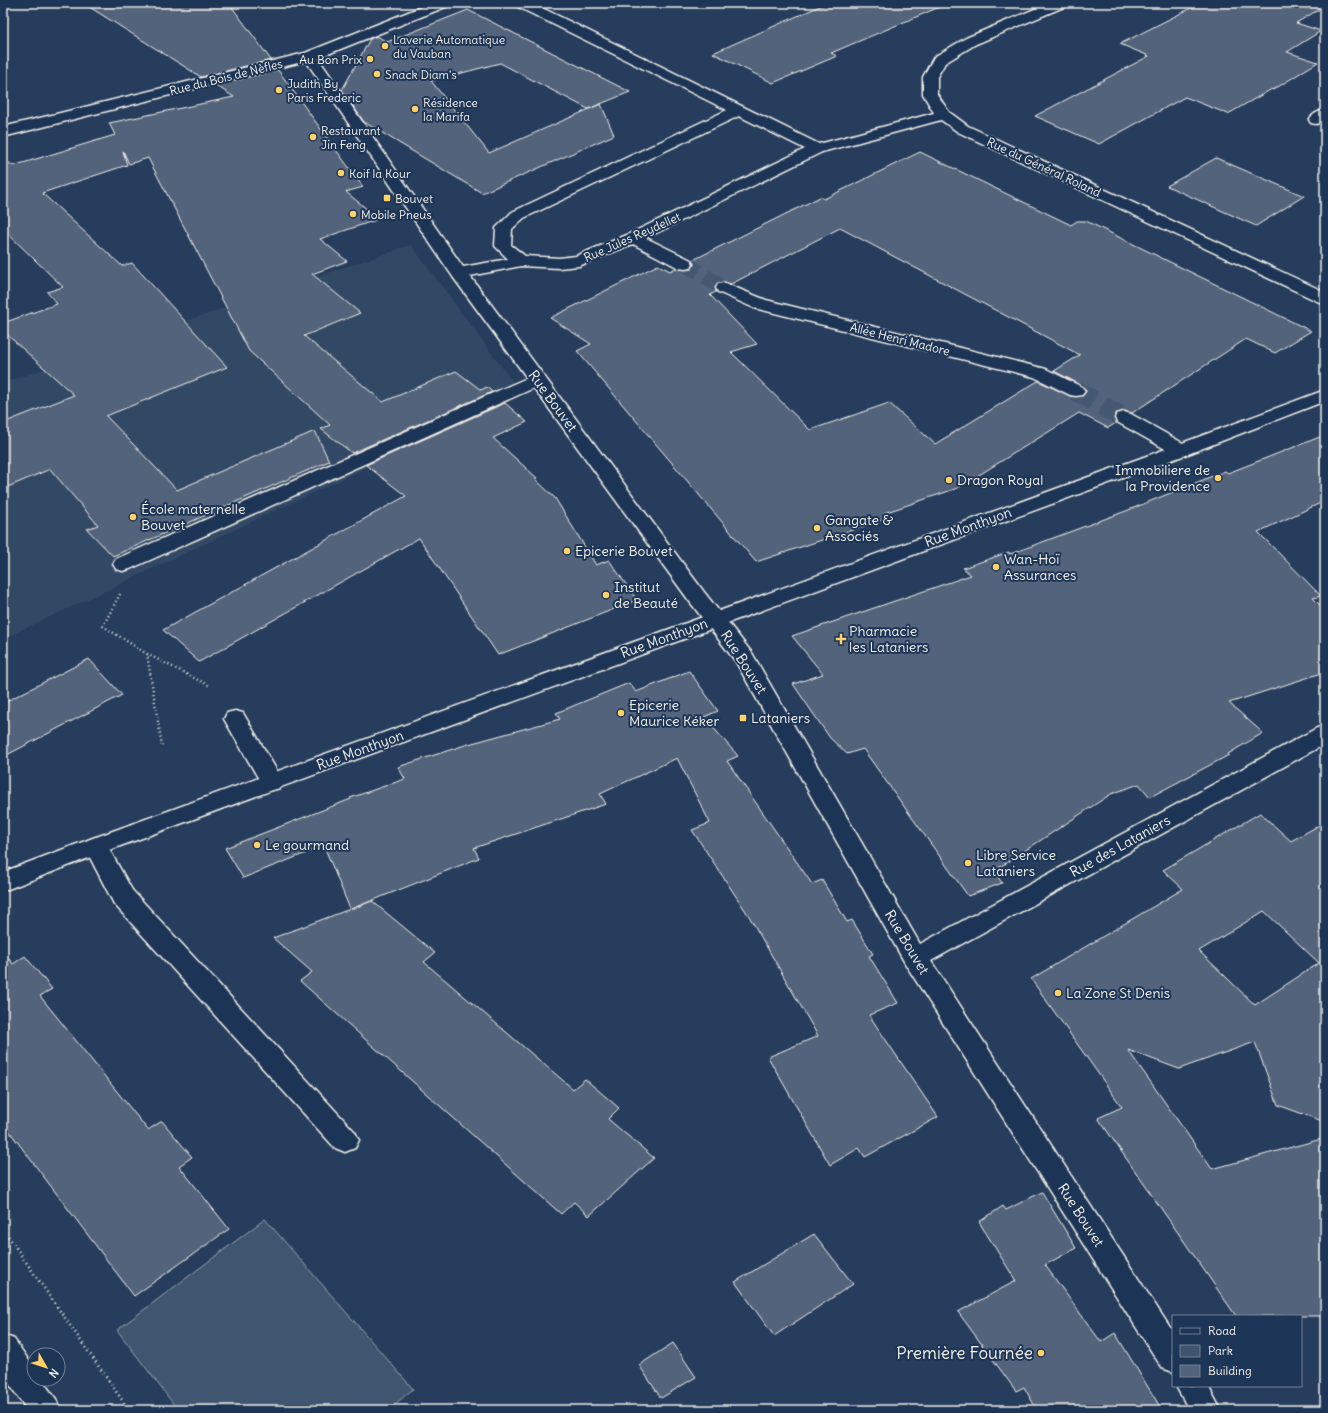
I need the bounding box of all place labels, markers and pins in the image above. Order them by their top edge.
place label: Laverie Automatique du Vauban [393,32,505,61]
marker: Laverie Automatique du Vauban [380,41,390,51]
place label: Au Bon Prix [299,52,362,67]
marker: Au Bon Prix [365,54,375,64]
place label: Snack Diam's [385,67,457,82]
marker: Snack Diam's [372,69,382,79]
place label: Judith By Paris Frederic [287,76,361,105]
marker: Judith By Paris Frederic [274,85,284,95]
place label: Résidence la Marifa [423,95,478,124]
marker: Résidence la Marifa [410,104,420,114]
place label: Restaurant Jin Feng [321,123,381,152]
marker: Restaurant Jin Feng [308,132,318,142]
place label: Koif la Kour [349,166,411,181]
marker: Koif la Kour [336,168,346,178]
place label: Bouvet [395,191,433,206]
marker: Bouvet [382,193,392,203]
place label: Mobile Pneus [361,207,432,222]
marker: Mobile Pneus [348,209,358,219]
place label: Immobiliere de la Providence [1115,461,1210,495]
place label: Dragon Royal [957,471,1043,489]
marker: Immobiliere de la Providence [1213,473,1223,483]
marker: Dragon Royal [944,475,954,485]
place label: École maternelle Bouvet [141,500,245,534]
place label: Gangate & Associés [825,511,893,545]
marker: École maternelle Bouvet [128,512,138,522]
marker: Gangate & Associés [812,523,822,533]
place label: Epicerie Bouvet [575,542,673,560]
marker: Epicerie Bouvet [562,546,572,556]
place label: Wan-Hoï Assurances [1004,550,1076,584]
marker: Wan-Hoï Assurances [991,562,1001,572]
place label: Institut de Beauté [614,578,678,612]
marker: Institut de Beauté [601,590,611,600]
place label: Pharmacie les Lataniers [849,622,928,656]
marker: Pharmacie les Lataniers [836,634,846,644]
place label: Epicerie Maurice Kéker [629,696,719,730]
marker: Epicerie Maurice Kéker [616,708,626,718]
place label: Lataniers [751,709,810,727]
marker: Lataniers [738,713,748,723]
place label: Le gourmand [265,836,349,854]
marker: Le gourmand [252,840,262,850]
place label: Libre Service Lataniers [976,846,1056,880]
marker: Libre Service Lataniers [963,858,973,868]
place label: La Zone St Denis [1066,984,1170,1002]
marker: La Zone St Denis [1053,988,1063,998]
place label: Première Fournée [896,1342,1033,1364]
marker: Première Fournée [1036,1348,1046,1358]

